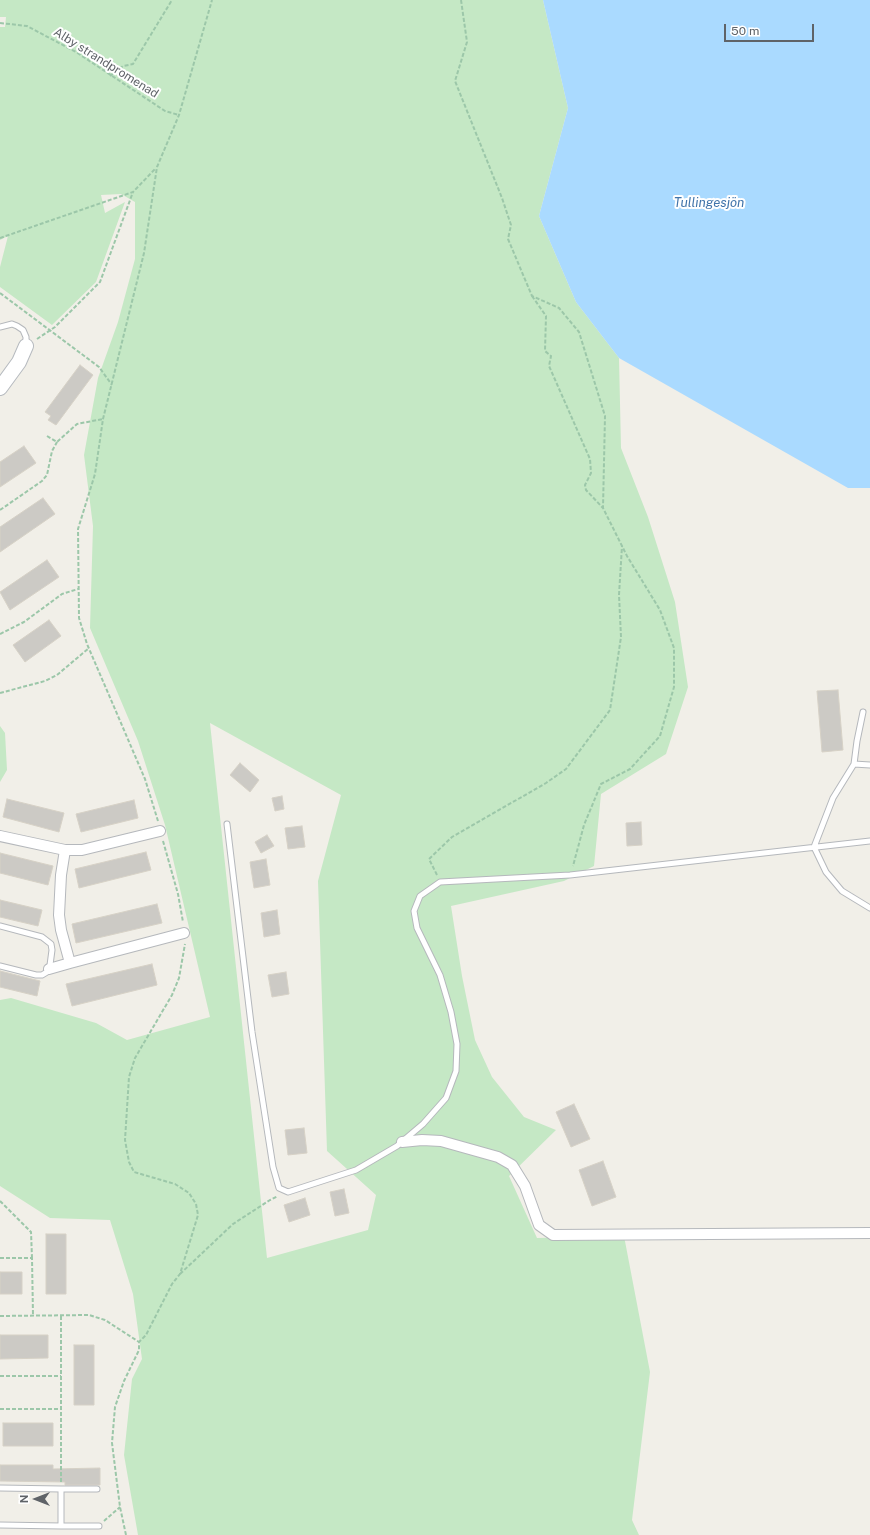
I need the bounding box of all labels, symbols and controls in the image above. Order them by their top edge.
scale bar [726,16,816,42]
text: 50 m [731,24,759,38]
street label: Alby strandpromenad [51,25,161,101]
water label: Tullingesjön [674,195,744,211]
north arrow [16,1479,56,1519]
text: N [18,1495,30,1503]

